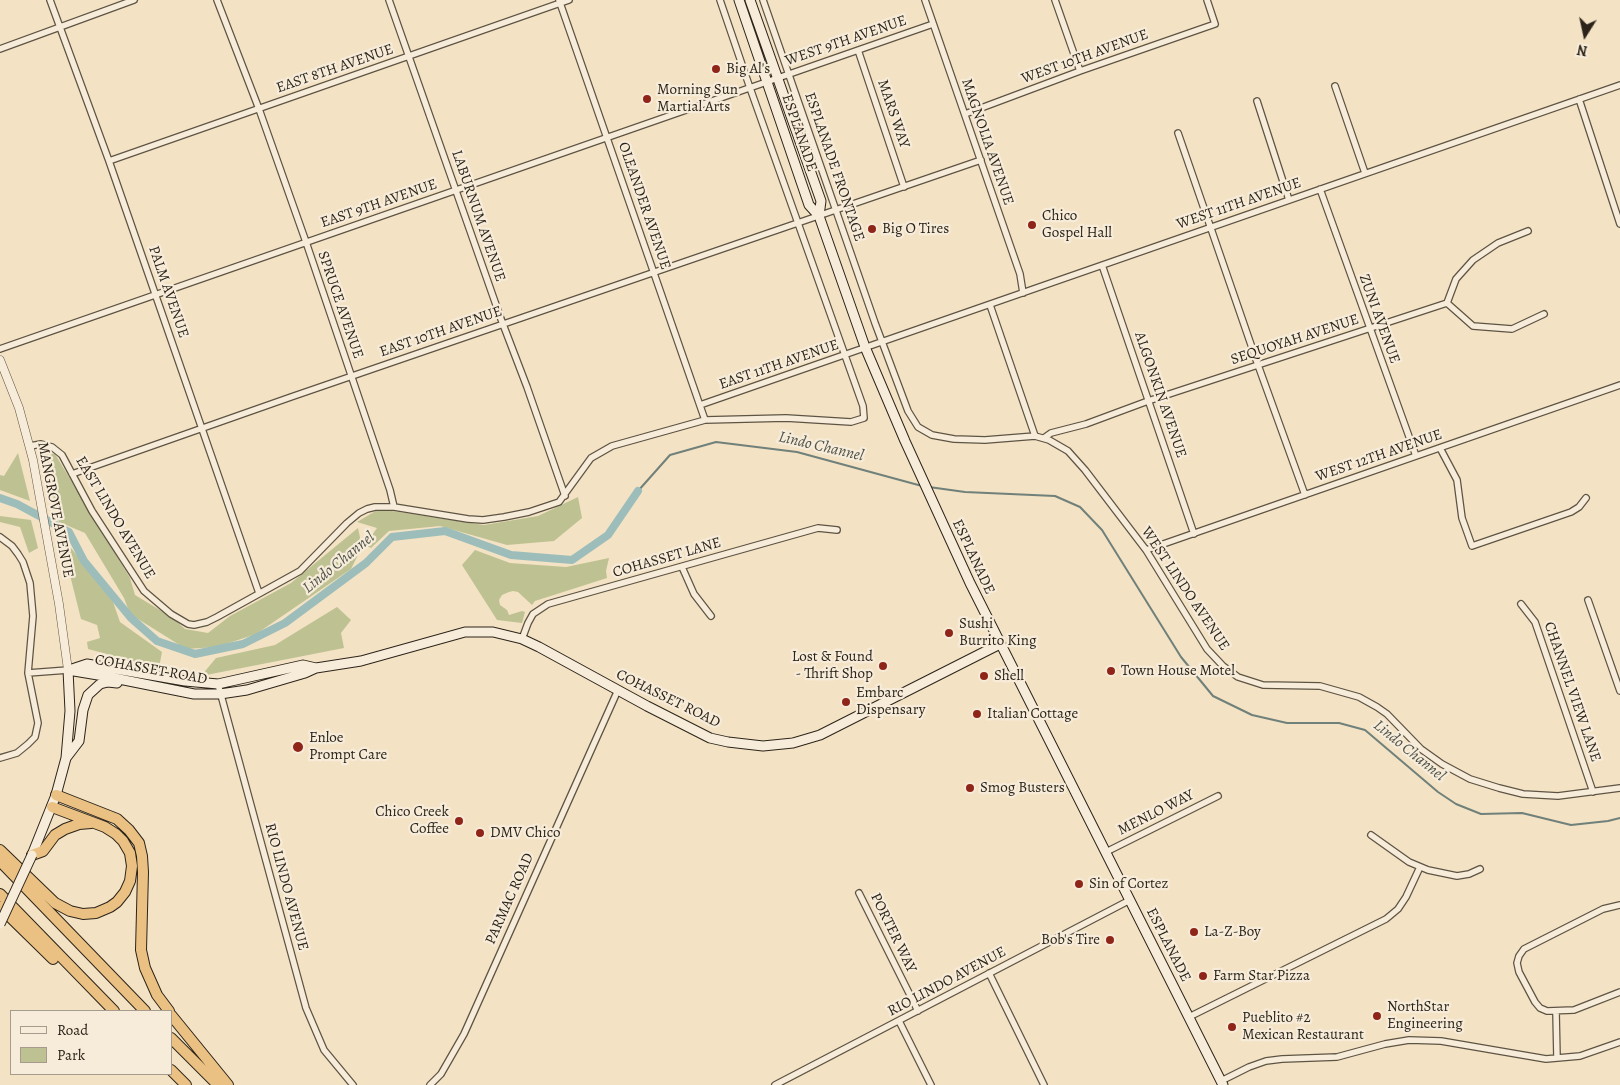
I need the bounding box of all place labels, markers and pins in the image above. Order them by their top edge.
place label: Big Al's [726,60,770,78]
marker: Big Al's [710,63,722,75]
place label: Morning Sun Martial Arts [657,81,738,116]
marker: Morning Sun Martial Arts [641,93,653,105]
place label: Chico Gospel Hall [1042,207,1112,242]
marker: Chico Gospel Hall [1026,219,1038,231]
place label: Big O Tires [882,220,949,238]
marker: Big O Tires [866,223,878,235]
place label: Sushi Burrito King [959,615,1037,650]
marker: Sushi Burrito King [943,627,955,639]
place label: Lost & Found - Thrift Shop [792,648,873,683]
marker: Lost & Found - Thrift Shop [877,660,889,672]
place label: Town House Motel [1121,662,1235,680]
marker: Town House Motel [1105,665,1117,677]
place label: Shell [994,667,1024,685]
marker: Shell [978,670,990,682]
place label: Embarc Dispensary [856,684,925,719]
marker: Embarc Dispensary [840,696,852,708]
place label: Italian Cottage [987,705,1078,723]
marker: Italian Cottage [971,708,983,720]
place label: Enloe Prompt Care [309,729,387,764]
marker: Enloe Prompt Care [291,740,305,754]
place label: Smog Busters [980,779,1065,797]
marker: Smog Busters [964,782,976,794]
place label: Chico Creek Coffee [375,803,449,838]
marker: Chico Creek Coffee [453,815,465,827]
place label: DMV Chico [490,824,560,842]
marker: DMV Chico [474,827,486,839]
place label: Sin of Cortez [1089,875,1168,893]
marker: Sin of Cortez [1073,878,1085,890]
place label: La-Z-Boy [1204,923,1261,941]
marker: La-Z-Boy [1188,926,1200,938]
place label: Bob's Tire [1041,931,1100,949]
marker: Bob's Tire [1104,934,1116,946]
place label: Farm Star Pizza [1213,967,1310,985]
marker: Farm Star Pizza [1197,970,1209,982]
place label: NorthStar Engineering [1387,998,1463,1033]
place label: Pueblito #2 Mexican Restaurant [1242,1009,1364,1044]
marker: NorthStar Engineering [1371,1010,1383,1022]
marker: Pueblito #2 Mexican Restaurant [1226,1021,1238,1033]

